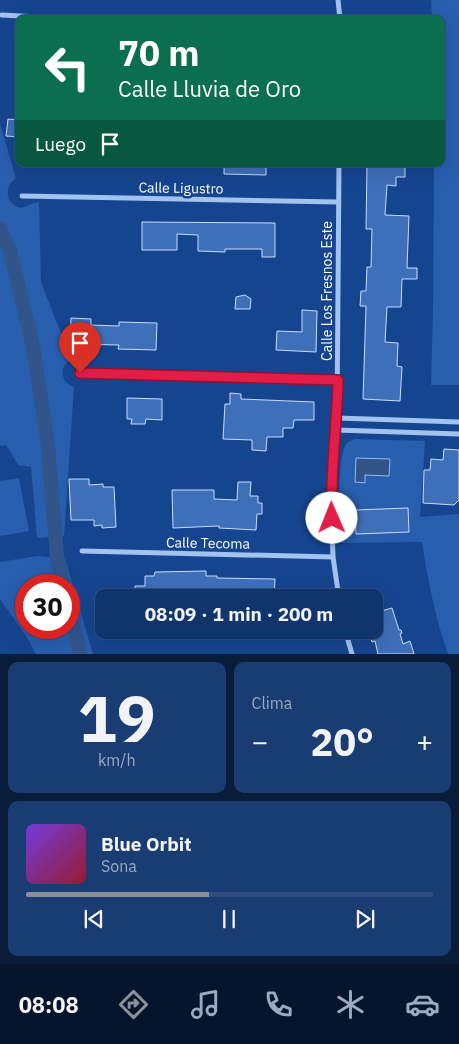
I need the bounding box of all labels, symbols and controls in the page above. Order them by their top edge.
text: 70 m [118,30,200,76]
icon: left [35,35,100,100]
text: Calle Lluvia de Oro [118,74,301,103]
icon: arrive [96,130,124,158]
text: Luego [35,132,86,156]
street label: Calle Ligustro [138,178,224,198]
street label: Calle Los Fresnos Este [318,221,336,361]
pin [59,322,101,373]
icon: arrive [66,329,94,357]
position arrow [305,491,357,543]
street label: Calle Tecoma [166,533,251,553]
speed limit sign: 30 [15,574,80,639]
text: 08:09 · 1 min · 200 m [145,602,333,626]
text: 19 [78,675,156,760]
text: Clima [252,693,292,713]
text: 20° [311,717,374,766]
text: − [252,723,268,760]
text: + [416,723,433,760]
text: km/h [98,750,136,770]
text: Blue Orbit [101,832,191,856]
text: Sona [101,856,137,876]
icon: previous [80,905,108,933]
icon: pause [215,905,243,933]
icon: next [351,905,379,933]
icon: directions [116,987,151,1022]
icon: music [188,987,223,1022]
icon: phone [261,987,296,1022]
icon: climate [333,987,368,1022]
icon: car [405,987,440,1022]
text: 08:08 [19,990,79,1019]

